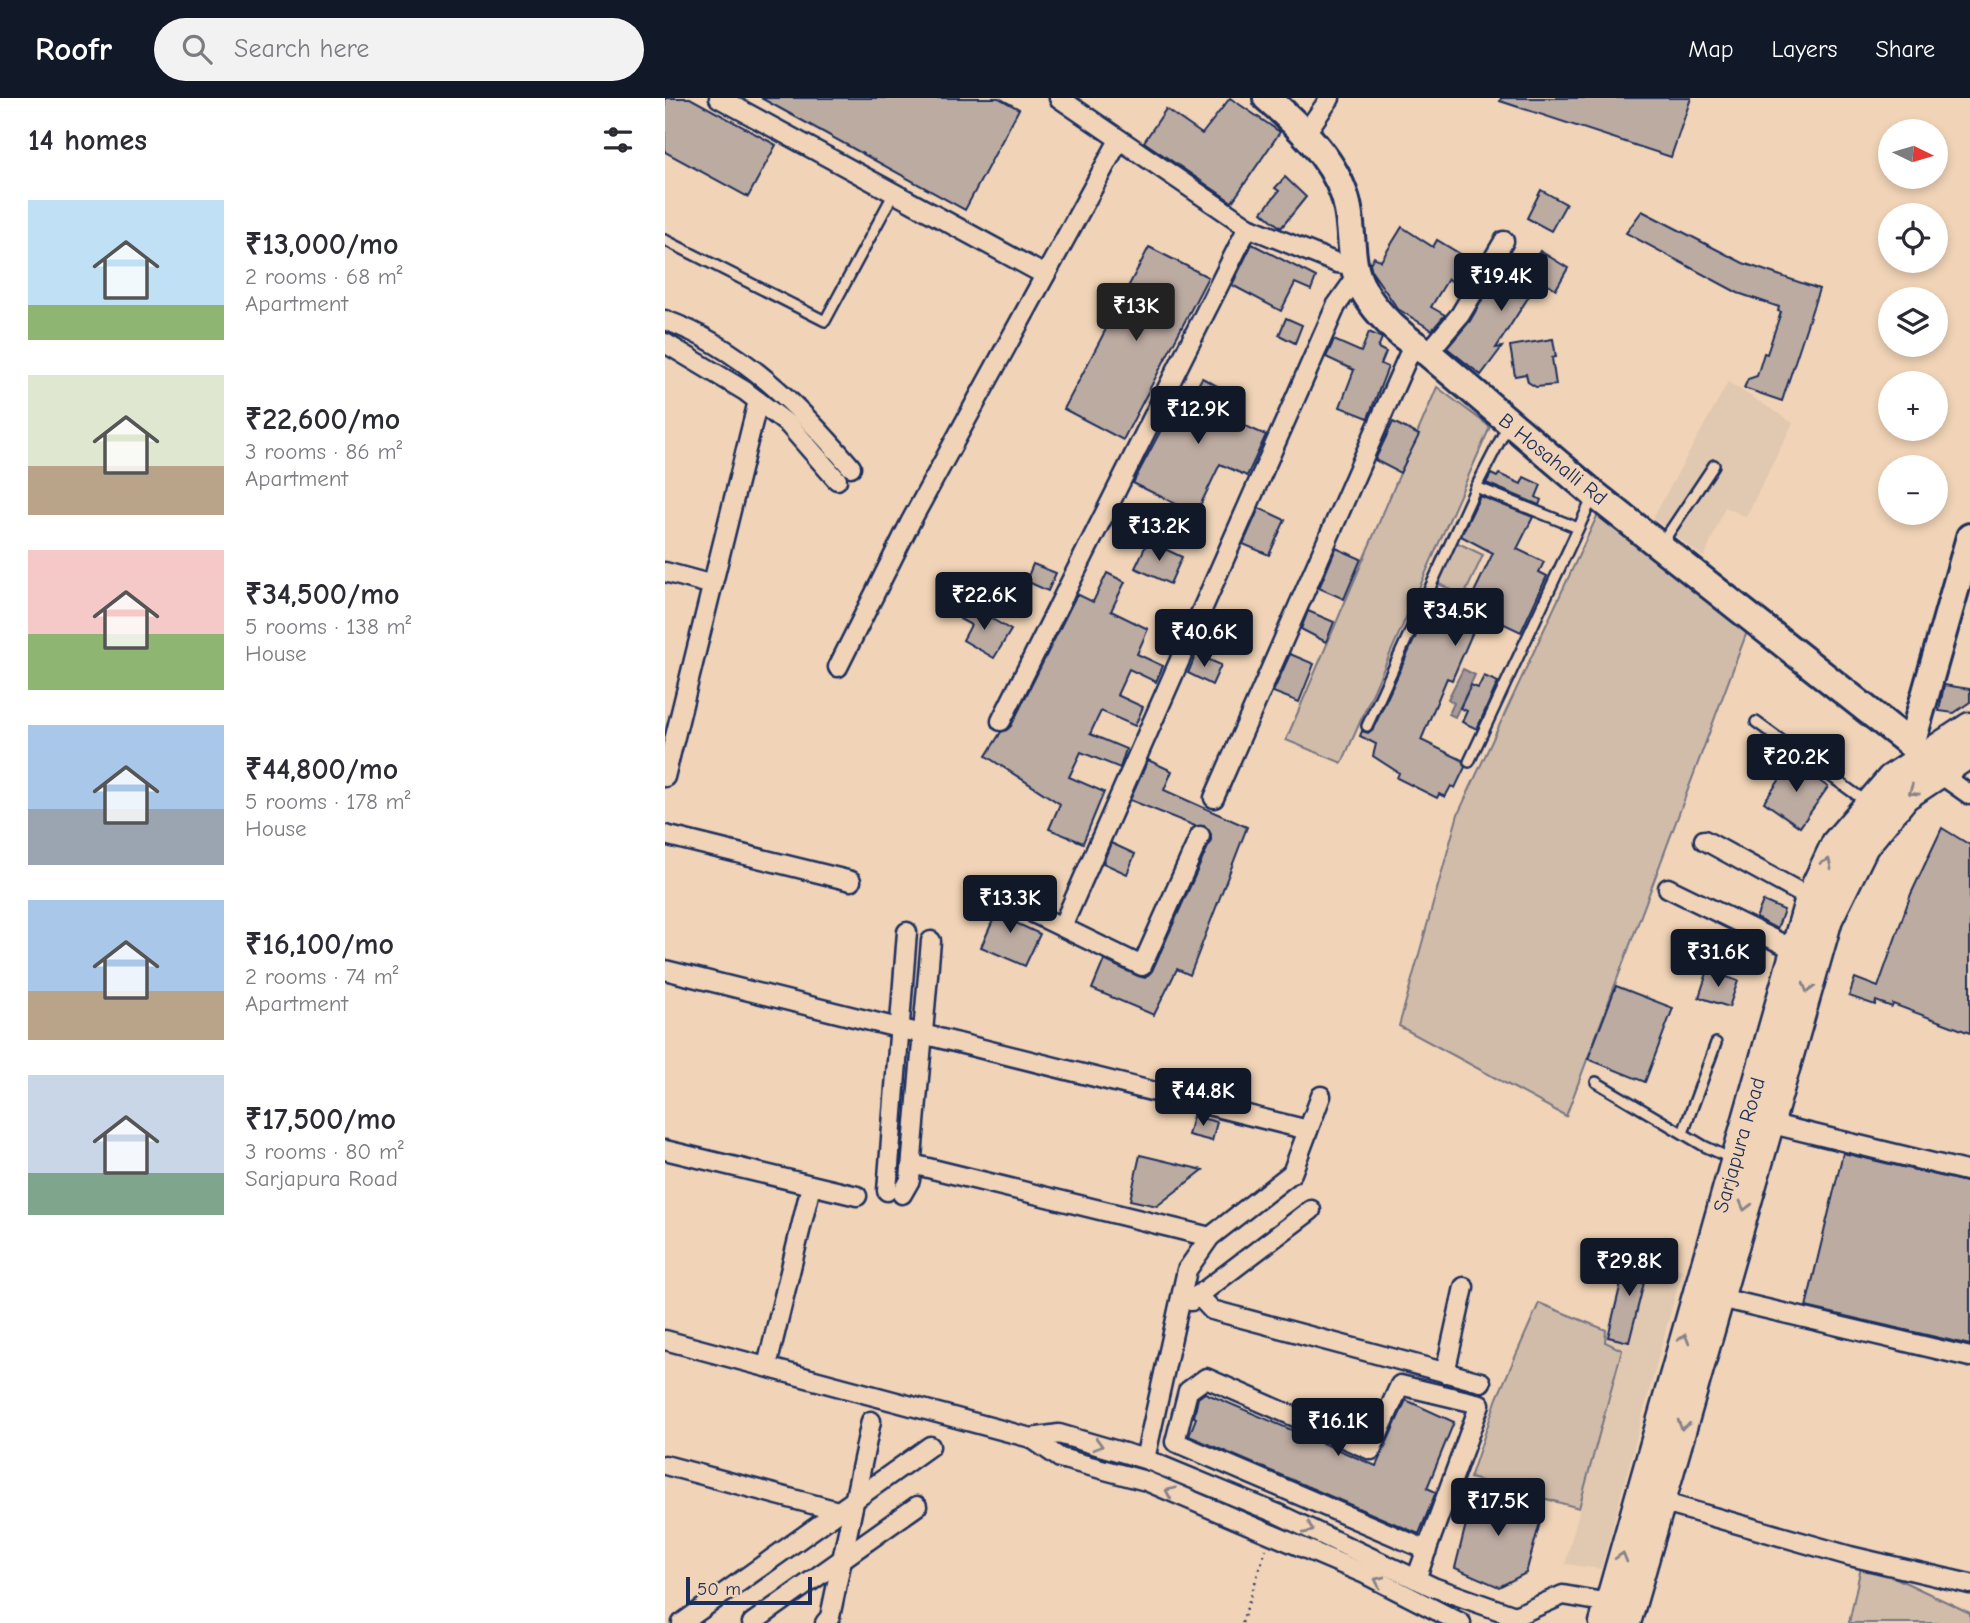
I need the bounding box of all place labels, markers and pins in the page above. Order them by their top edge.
pin: ₹19.4K [1444,254,1558,313]
pin: ₹13K [1095,284,1177,343]
pin: ₹12.9K [1141,386,1255,446]
pin: ₹13.2K [1102,504,1216,563]
pin: ₹22.6K [927,573,1041,632]
pin: ₹34.5K [1398,588,1512,648]
pin: ₹40.6K [1147,610,1261,669]
pin: ₹20.2K [1739,734,1853,794]
pin: ₹13.3K [953,876,1067,935]
pin: ₹31.6K [1661,930,1775,989]
pin: ₹44.8K [1146,1068,1260,1128]
pin: ₹29.8K [1572,1238,1686,1298]
pin: ₹16.1K [1281,1398,1395,1458]
pin: ₹17.5K [1441,1478,1555,1538]

